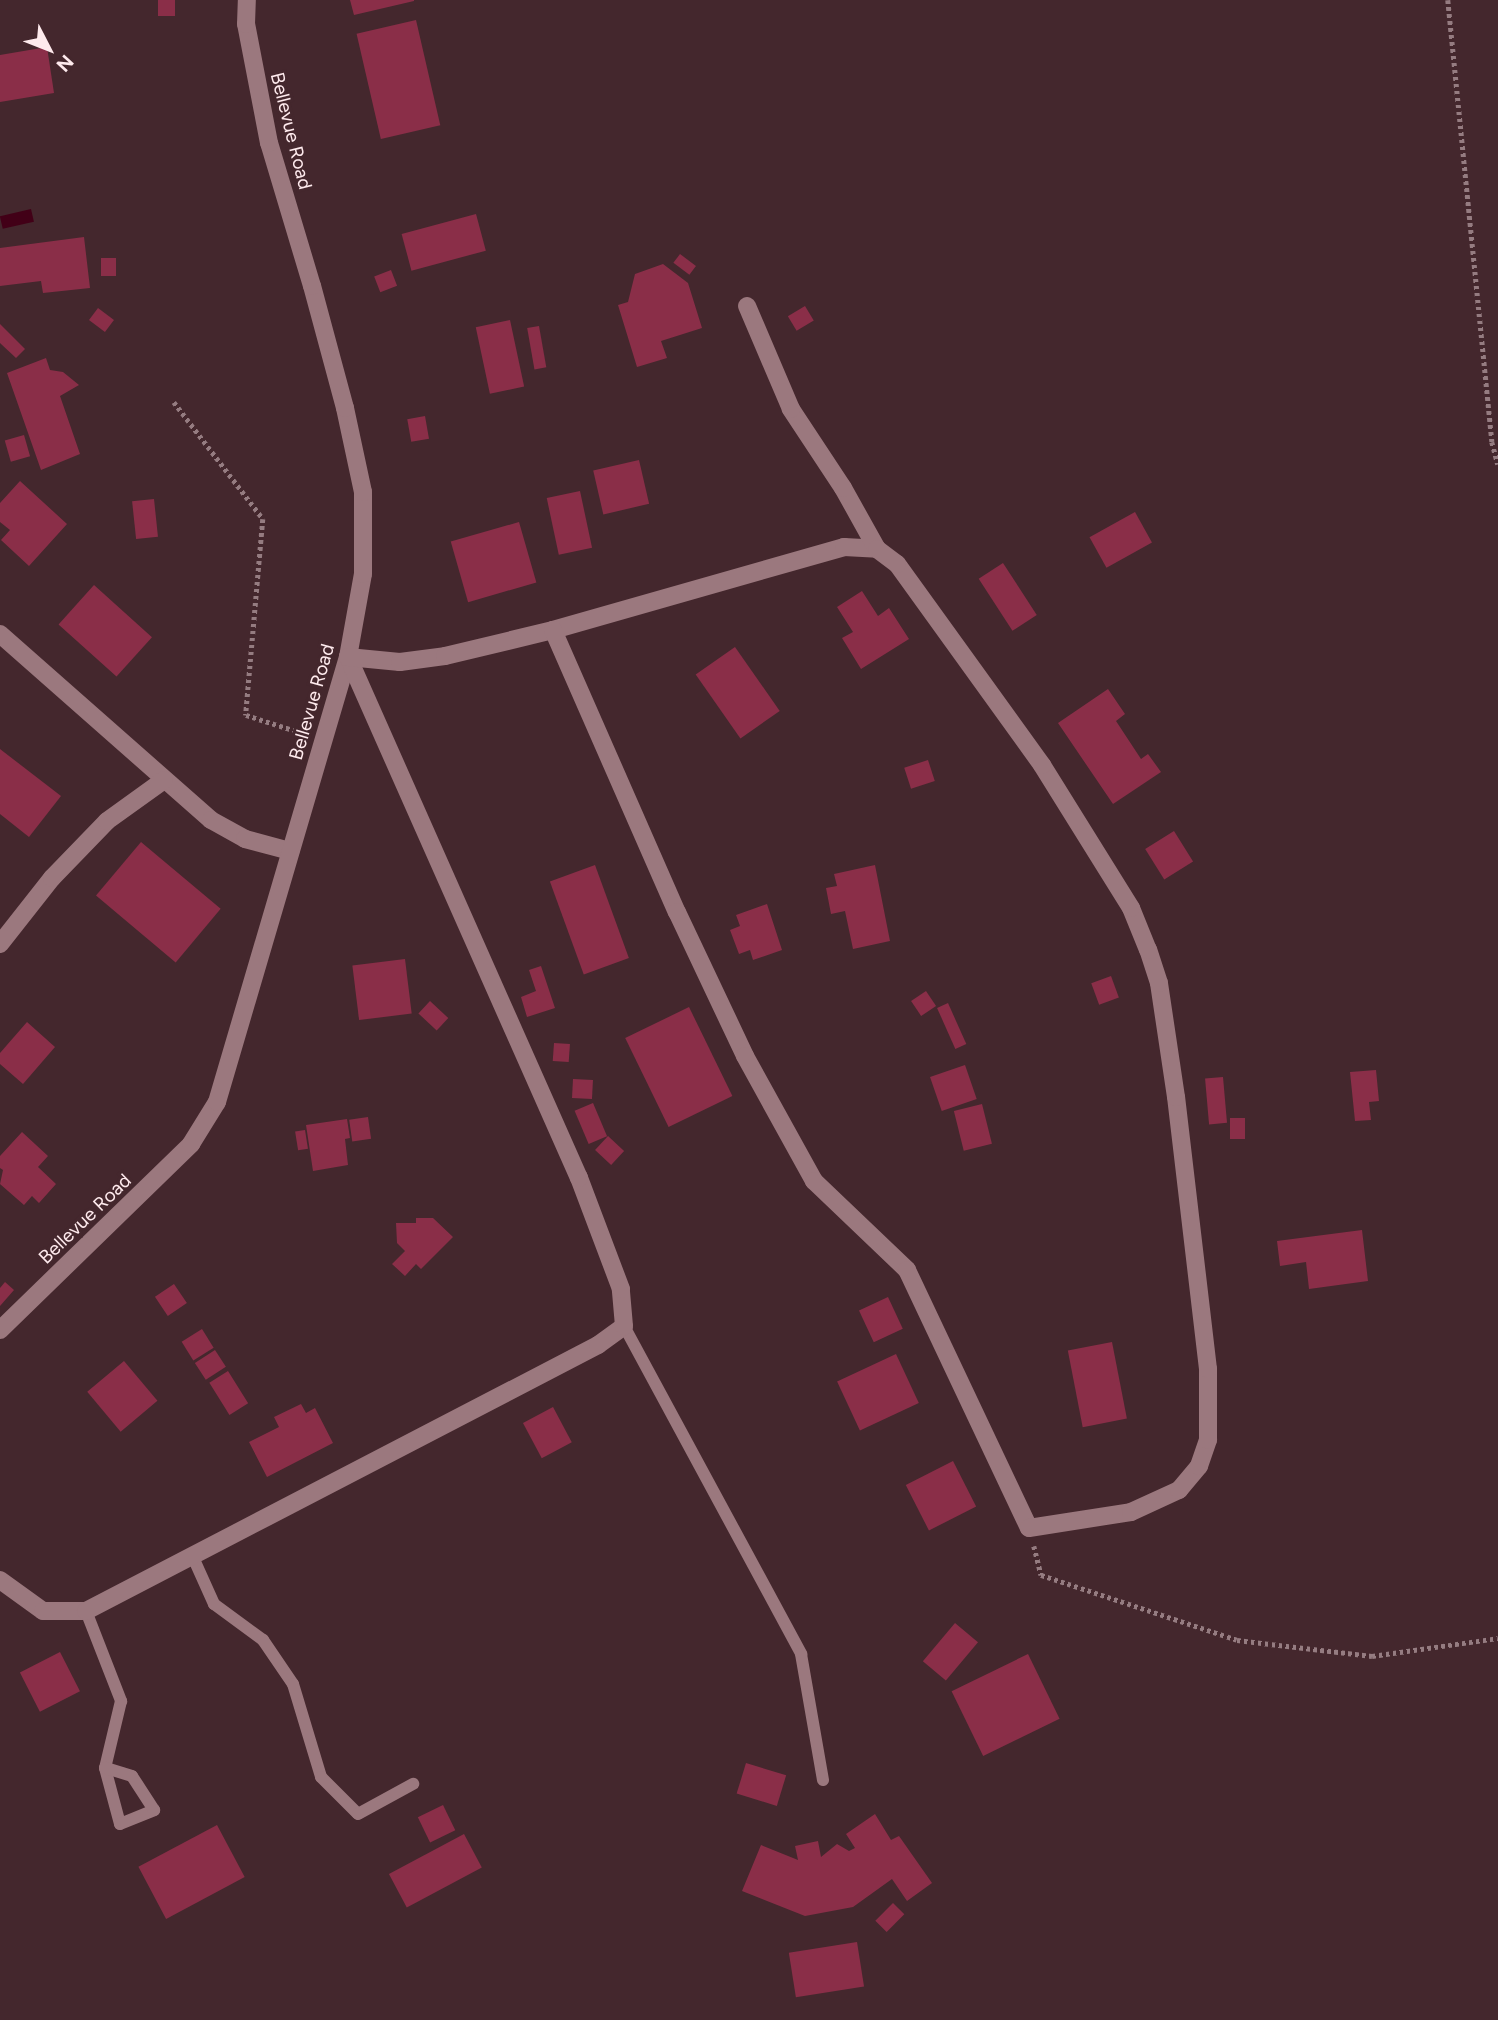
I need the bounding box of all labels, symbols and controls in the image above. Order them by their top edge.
north arrow [14,14,84,84]
text: N [52,50,78,77]
street label: Bellevue Road [265,70,317,192]
street label: Bellevue Road [285,641,339,763]
street label: Bellevue Road [34,1169,136,1269]

